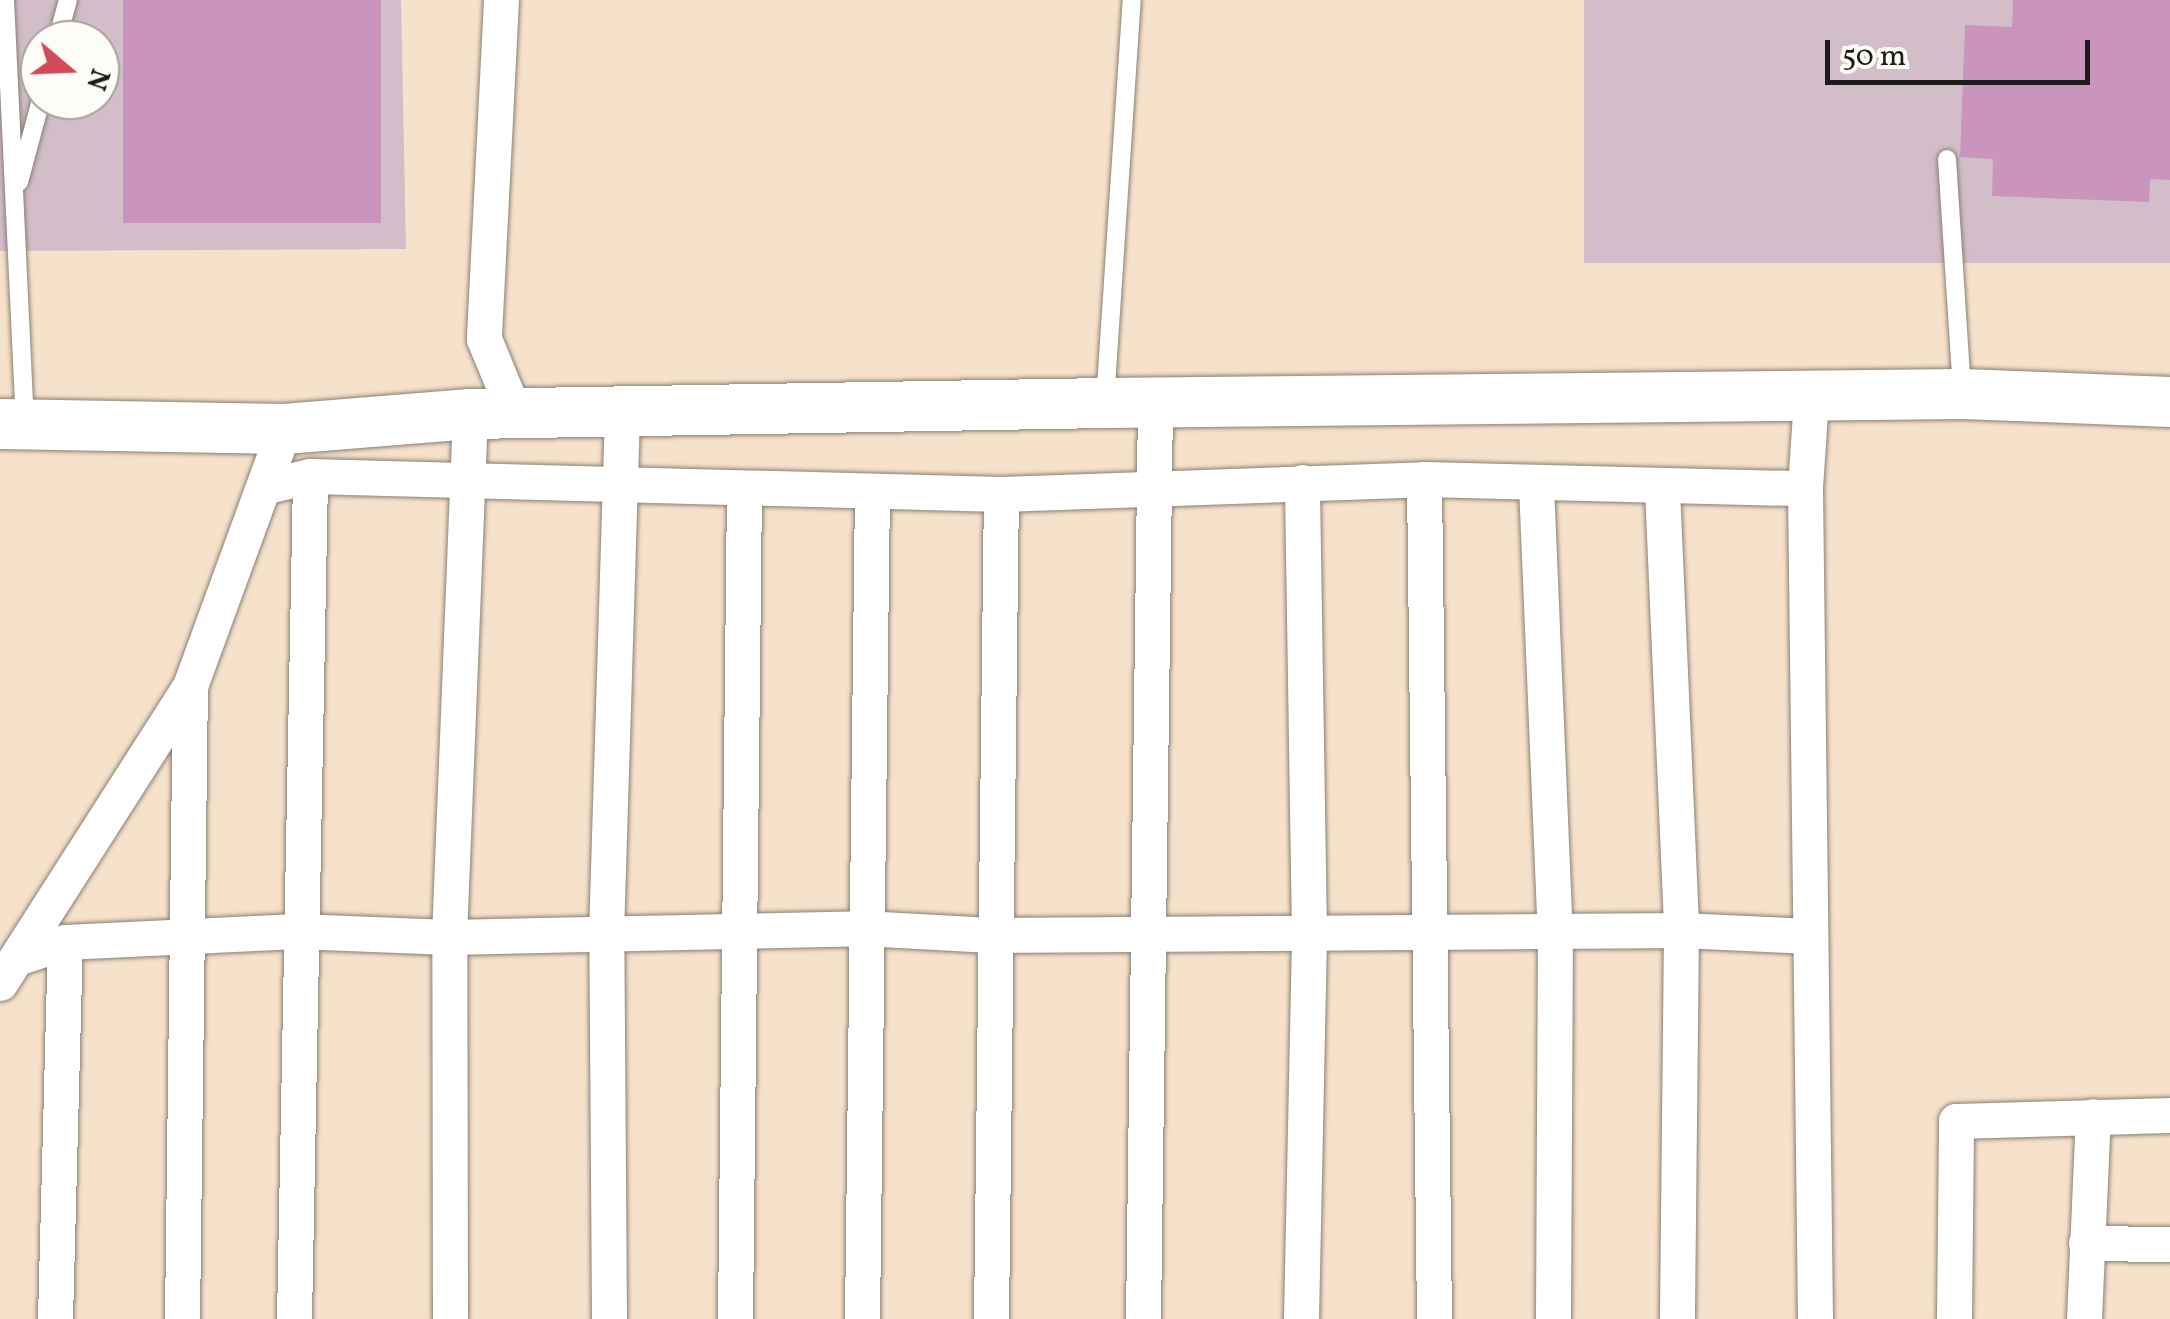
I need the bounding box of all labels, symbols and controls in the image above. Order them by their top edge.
north arrow [20,20,120,120]
scale bar [1830,20,2095,82]
text: 50 m [1842,36,1906,78]
text: N [75,63,119,95]

